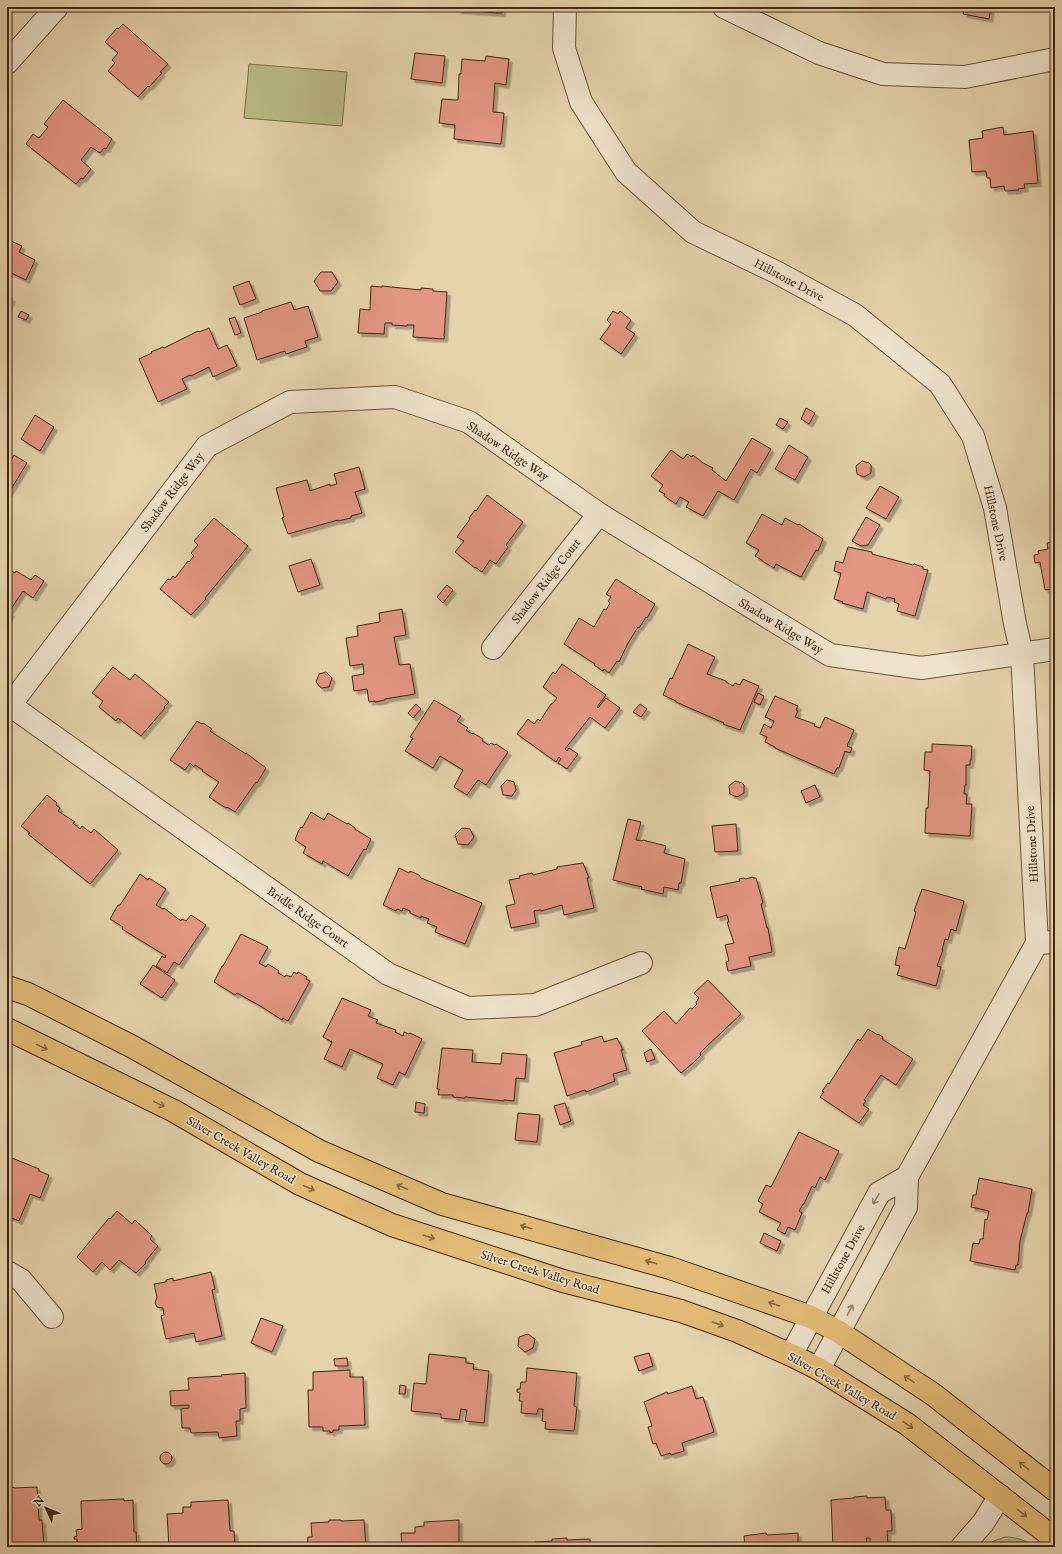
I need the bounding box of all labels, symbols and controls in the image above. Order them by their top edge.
street label: Hillstone Drive [751,256,827,305]
street label: Shadow Ridge Way [464,418,552,484]
street label: Shadow Ridge Way [138,449,207,535]
street label: Hillstone Drive [980,484,1011,563]
street label: Shadow Ridge Court [508,536,584,627]
street label: Shadow Ridge Way [736,595,826,658]
street label: Hillstone Drive [1023,805,1042,883]
street label: Bridle Ridge Court [264,884,351,951]
one-way arrow [36,1043,48,1051]
one-way arrow [152,1101,164,1108]
street label: Silver Creek Valley Road [184,1113,298,1188]
one-way arrow [397,1183,409,1190]
one-way arrow [302,1184,314,1192]
one-way arrow [872,1193,880,1205]
street label: Hillstone Drive [818,1221,869,1297]
one-way arrow [519,1223,532,1230]
one-way arrow [422,1234,435,1241]
street label: Silver Creek Valley Road [479,1247,602,1298]
one-way arrow [645,1258,658,1266]
one-way arrow [768,1300,781,1307]
one-way arrow [847,1304,854,1316]
one-way arrow [711,1321,724,1328]
street label: Silver Creek Valley Road [785,1349,899,1424]
one-way arrow [904,1375,915,1383]
one-way arrow [902,1421,913,1429]
one-way arrow [1019,1461,1030,1470]
north arrow [26,1488,66,1528]
text: N [30,1493,48,1511]
one-way arrow [1016,1509,1027,1518]

